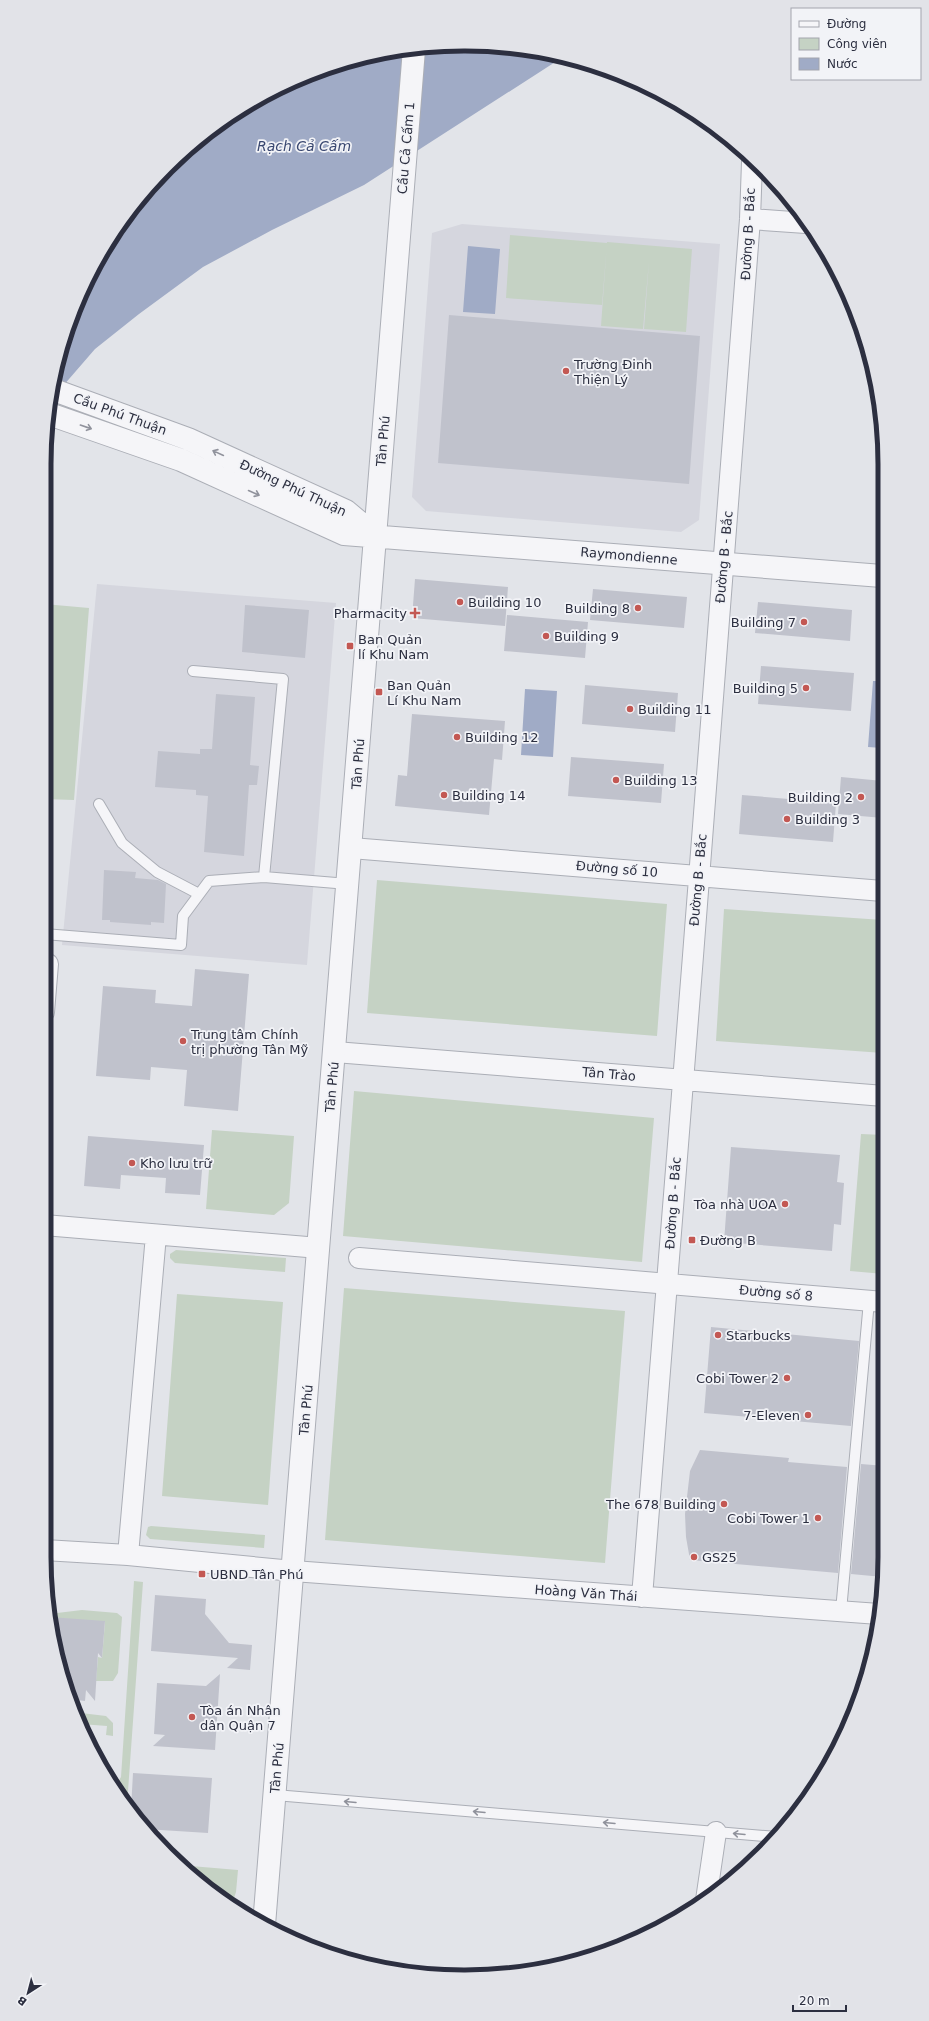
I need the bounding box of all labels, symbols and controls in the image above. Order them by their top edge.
legend [791,8,921,80]
text: Đường [827,17,866,31]
text: Công viên [827,37,887,51]
text: Nước [827,57,858,71]
street label: Cầu Cả Cấm 1 [394,101,418,195]
water label: Rạch Cả Cấm [257,138,351,154]
street label: Đường B - Bắc [738,187,758,281]
place label: Trường Đinh Thiện Lý [573,357,652,387]
marker: Trường Đinh Thiện Lý [561,366,571,376]
street label: Cầu Phú Thuận [71,390,169,438]
street label: Tân Phú [373,415,393,468]
one-way arrow [79,423,91,431]
one-way arrow [213,449,225,456]
street label: Đường Phú Thuận [237,457,349,519]
one-way arrow [248,490,260,497]
street label: Đường B - Bắc [712,510,736,604]
street label: Raymondienne [580,544,678,568]
place label: Building 10 [468,595,541,610]
marker: Building 10 [455,597,465,607]
place label: Building 8 [565,601,630,616]
marker: Building 8 [633,603,643,613]
place label: Pharmacity [334,606,407,621]
marker: Pharmacity [410,608,420,618]
place label: Building 7 [731,615,796,630]
marker: Building 7 [799,617,809,627]
place label: Building 9 [554,629,619,644]
marker: Building 9 [541,631,551,641]
place label: Ban Quản lí Khu Nam [358,632,429,662]
marker: Ban Quản lí Khu Nam [345,641,355,651]
place label: Ban Quản Lí Khu Nam [387,678,461,708]
place label: Building 5 [733,681,798,696]
marker: Building 5 [801,683,811,693]
marker: Ban Quản Lí Khu Nam [374,687,384,697]
place label: Building 11 [638,702,711,717]
marker: Building 11 [625,704,635,714]
place label: Building 12 [465,730,538,745]
marker: Building 12 [452,732,462,742]
street label: Tân Phú [349,738,367,791]
place label: Building 13 [624,773,697,788]
marker: Building 13 [611,775,621,785]
place label: Building 14 [452,788,525,803]
marker: Building 14 [439,790,449,800]
place label: Building 2 [788,790,853,805]
marker: Building 2 [856,792,866,802]
place label: Building 3 [795,812,860,827]
marker: Building 3 [782,814,792,824]
street label: Đường B - Bắc [686,833,710,927]
street label: Đường số 10 [575,858,659,880]
place label: Trung tâm Chính trị phường Tân Mỹ [190,1027,308,1057]
marker: Trung tâm Chính trị phường Tân Mỹ [178,1036,188,1046]
street label: Tân Phú [322,1061,342,1114]
street label: Tân Trào [580,1064,637,1084]
place label: Kho lưu trữ [140,1156,213,1171]
street label: Đường B - Bắc [662,1156,684,1250]
marker: Kho lưu trữ [127,1158,137,1168]
place label: Tòa nhà UOA [693,1197,777,1212]
marker: Tòa nhà UOA [780,1199,790,1209]
place label: Đường B [700,1233,756,1248]
marker: Đường B [687,1235,697,1245]
street label: Đường số 8 [738,1282,814,1304]
place label: Starbucks [726,1328,791,1343]
marker: Starbucks [713,1330,723,1340]
place label: Cobi Tower 2 [696,1371,779,1386]
marker: Cobi Tower 2 [782,1373,792,1383]
street label: Tân Phú [296,1384,316,1437]
place label: 7-Eleven [743,1408,800,1423]
marker: 7-Eleven [803,1410,813,1420]
place label: The 678 Building [605,1497,716,1512]
marker: The 678 Building [719,1499,729,1509]
place label: Cobi Tower 1 [727,1511,810,1526]
marker: Cobi Tower 1 [813,1513,823,1523]
place label: GS25 [702,1550,737,1565]
marker: GS25 [689,1552,699,1562]
place label: UBND Tân Phú [210,1567,303,1582]
marker: UBND Tân Phú [197,1569,207,1579]
street label: Hoàng Văn Thái [534,1582,638,1604]
place label: Tòa án Nhân dân Quận 7 [199,1703,281,1733]
marker: Tòa án Nhân dân Quận 7 [187,1712,197,1722]
street label: Tân Phú [267,1742,287,1795]
one-way arrow [344,1798,357,1805]
one-way arrow [473,1809,486,1816]
one-way arrow [603,1819,616,1827]
one-way arrow [733,1830,746,1837]
north arrow [8,1973,48,2013]
scale bar [793,1987,846,2013]
text: B [15,1993,30,2008]
text: 20 m [799,1994,830,2008]

